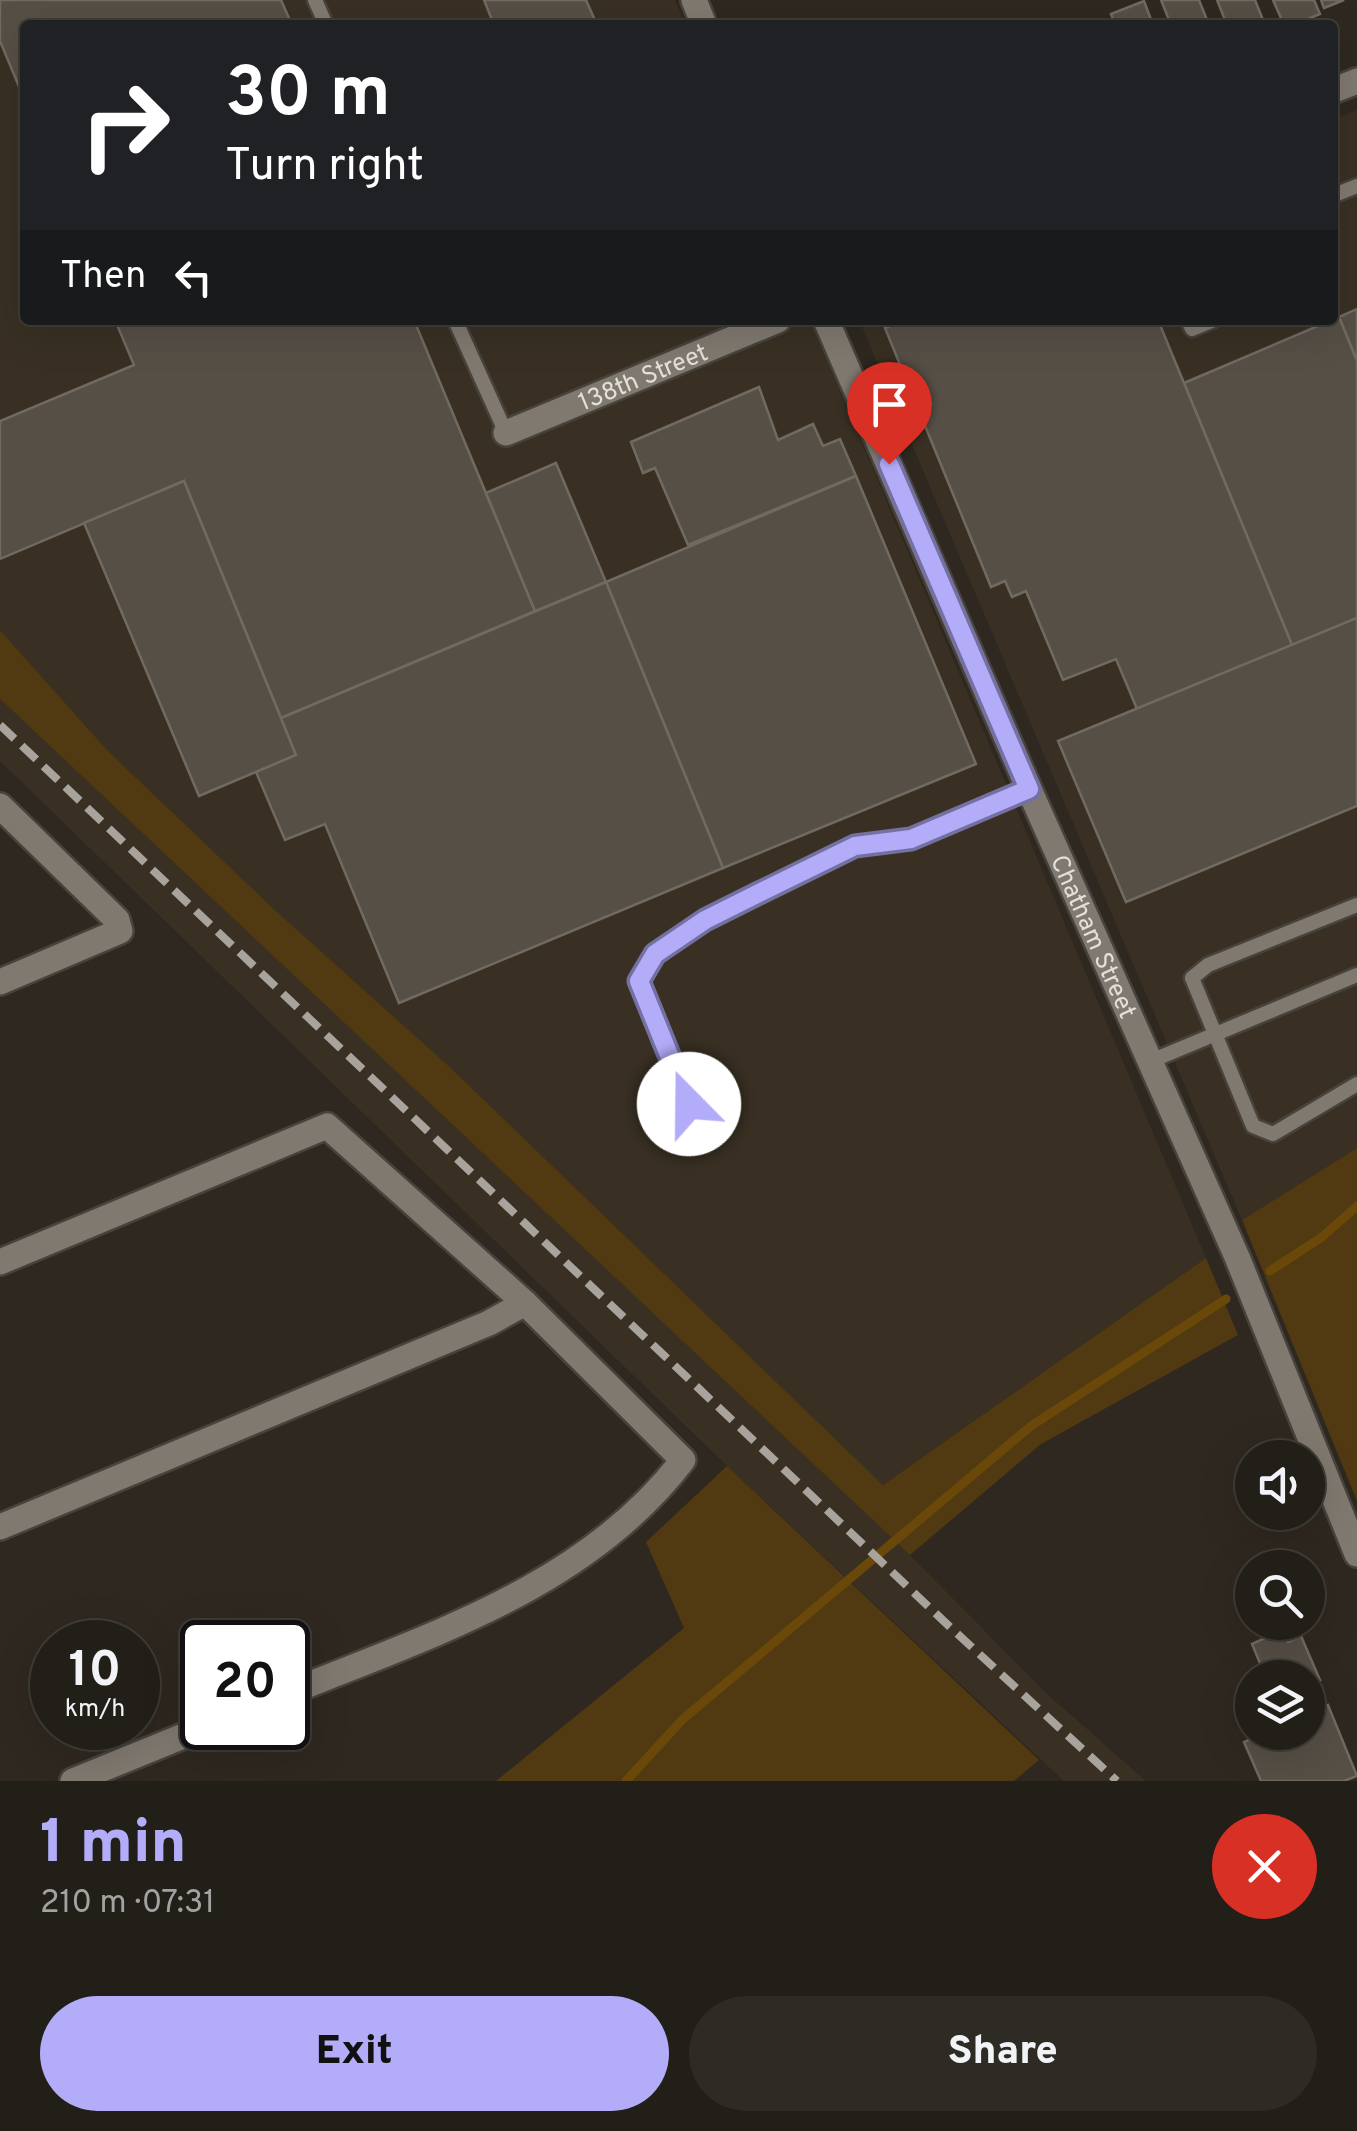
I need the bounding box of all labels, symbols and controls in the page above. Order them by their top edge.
text: 30 m [225,52,391,141]
icon: right [60,60,190,190]
text: Turn right [225,139,424,196]
icon: left [166,250,221,305]
text: Then [60,253,146,302]
street label: 138th Street [574,338,713,420]
pin [847,362,932,465]
icon: arrive [862,377,917,432]
street label: Chatham Street [1041,850,1142,1024]
position arrow [637,1052,741,1156]
map controls [1235,1440,1325,1750]
button: sound [1235,1440,1325,1530]
button: search [1235,1550,1325,1640]
speed limit sign: 20 [180,1620,310,1750]
text: 10 [69,1641,121,1704]
button: layers [1235,1660,1325,1750]
text: km/h [65,1694,125,1726]
text: 1 min [40,1808,187,1884]
button: close [1212,1814,1317,1919]
text: 210 m · 07:31 [40,1884,215,1924]
button: Exit [40,1996,669,2111]
button: Share [689,1996,1317,2111]

